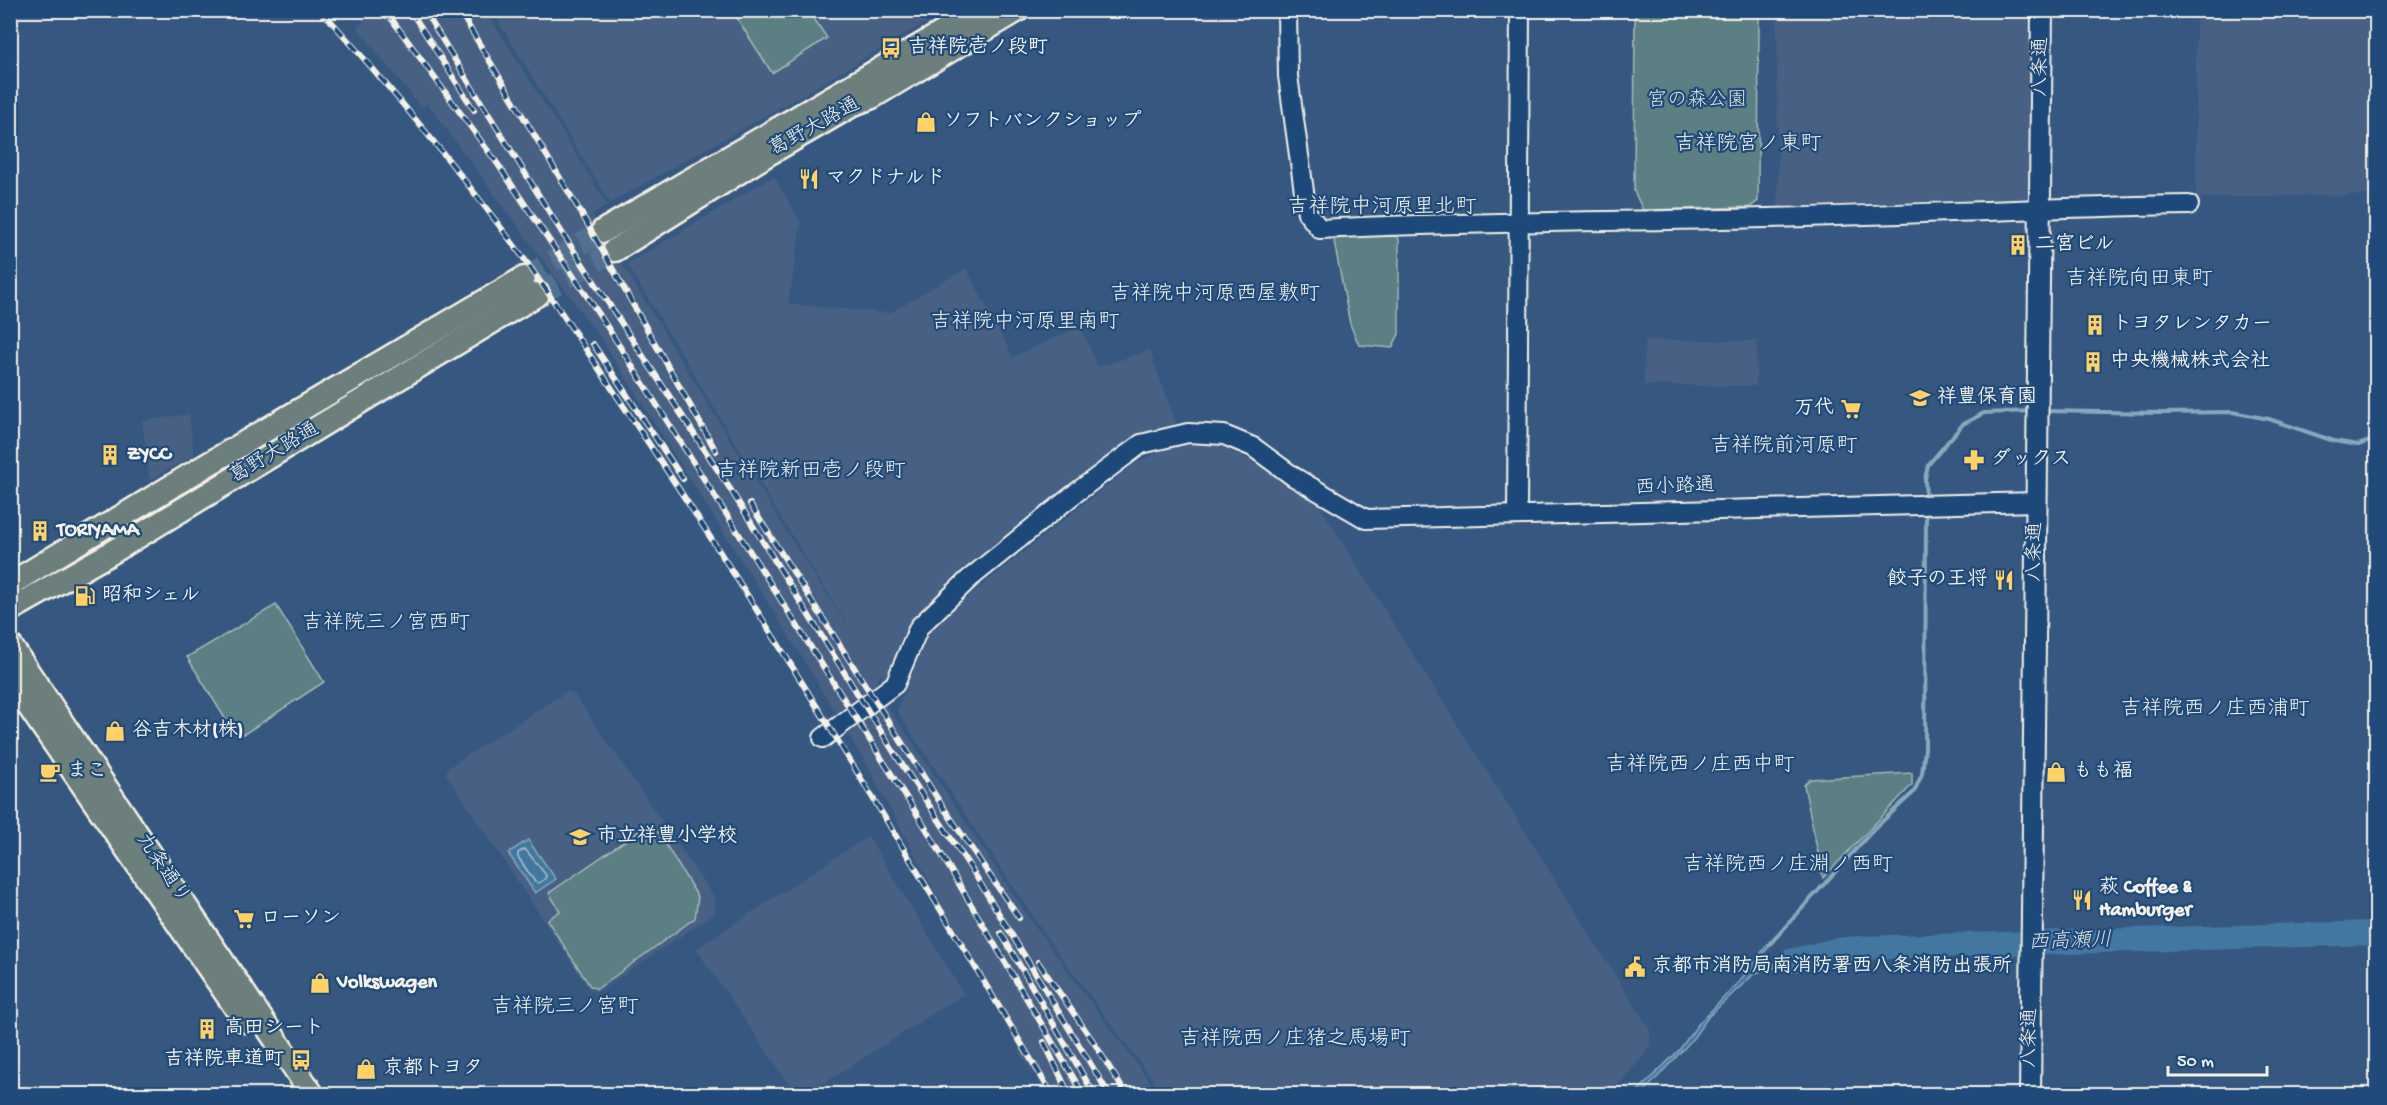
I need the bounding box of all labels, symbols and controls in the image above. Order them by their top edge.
place label: 吉祥院壱ノ段町 [908,35,1048,60]
bus stop icon: 吉祥院壱ノ段町 [879,36,903,60]
street label: 八条通 [2028,37,2054,97]
park label: 宮の森公園 [1647,88,1747,113]
street label: 葛野大路通 [765,92,864,162]
place label: ソフトバンクショップ [943,109,1141,134]
shop icon: ソフトバンクショップ [914,110,938,134]
district label: 吉祥院宮ノ東町 [1675,131,1822,158]
restaurant icon: マクドナルド [797,167,821,191]
place label: マクドナルド [826,168,945,191]
district label: 吉祥院中河原里北町 [1288,194,1477,221]
place label: 二宮ビル [2035,232,2115,257]
building icon: 二宮ビル [2006,233,2030,257]
district label: 吉祥院向田東町 [2066,266,2213,293]
district label: 吉祥院中河原西屋敷町 [1110,281,1320,308]
district label: 吉祥院中河原里南町 [931,309,1120,336]
building icon: トヨタレンタカー [2083,313,2107,337]
place label: トヨタレンタカー [2112,313,2272,337]
place label: 中央機械株式会社 [2110,349,2270,374]
building icon: 中央機械株式会社 [2081,350,2105,374]
place label: 祥豊保育園 [1937,385,2037,410]
school or university icon: 祥豊保育園 [1908,386,1932,410]
place label: 万代 [1794,396,1834,421]
supermarket icon: 万代 [1839,397,1863,421]
street label: 葛野大路通 [225,417,324,490]
district label: 吉祥院前河原町 [1711,433,1858,460]
building icon: ZYCC [98,443,122,467]
place label: ZYCC [127,444,173,467]
place label: ダックス [1991,447,2071,472]
pharmacy icon: ダックス [1962,448,1986,472]
district label: 吉祥院新田壱ノ段町 [717,458,906,485]
street label: 西小路通 [1635,474,1715,501]
building icon: TORIYAMA [28,519,52,543]
place label: TORIYAMA [55,520,141,543]
street label: 八条通 [2022,522,2048,582]
place label: 餃子の王将 [1887,568,1987,592]
restaurant icon: 餃子の王将 [1992,568,2016,592]
place label: 昭和シェル [102,583,200,608]
fuel station icon: 昭和シェル [73,584,97,608]
district label: 吉祥院三ノ宮西町 [302,610,470,637]
district label: 吉祥院西ノ庄西浦町 [2121,696,2310,723]
place label: 谷吉木材(株) [132,718,243,743]
shop icon: 谷吉木材(株) [103,719,127,743]
district label: 吉祥院西ノ庄西中町 [1606,752,1795,779]
cafe icon: まこ [38,760,62,784]
place label: まこ [67,760,107,784]
shop icon: もも福 [2044,760,2068,784]
place label: もも福 [2073,760,2133,784]
place label: 市立祥豊小学校 [597,824,737,849]
school or university icon: 市立祥豊小学校 [568,825,592,849]
street label: 九条通り [130,828,196,909]
district label: 吉祥院西ノ庄淵ノ西町 [1683,852,1893,879]
place label: 萩 Coffee & Hamburger [2099,875,2193,923]
restaurant icon: 萩 Coffee & Hamburger [2070,888,2094,912]
supermarket icon: ローソン [232,907,256,931]
place label: ローソン [261,908,341,931]
water label: 西高瀬川 [2028,927,2112,957]
place label: 京都市消防局南消防署西八条消防出張所 [1652,954,2012,979]
public building icon: 京都市消防局南消防署西八条消防出張所 [1623,955,1647,979]
shop icon: Volkswagen [308,971,332,995]
place label: Volkswagen [336,972,437,995]
district label: 吉祥院三ノ宮町 [492,994,639,1021]
street label: 八条通 [2017,1008,2043,1068]
place label: 高田シート [224,1016,324,1041]
building icon: 高田シート [195,1017,219,1041]
district label: 吉祥院西ノ庄猪之馬場町 [1180,1026,1411,1053]
scale bar [2168,1039,2267,1077]
place label: 吉祥院車道町 [164,1047,284,1072]
bus stop icon: 吉祥院車道町 [289,1048,313,1072]
text: 50 m [2177,1052,2214,1073]
place label: 京都トヨタ [383,1056,483,1081]
shop icon: 京都トヨタ [354,1057,378,1081]

